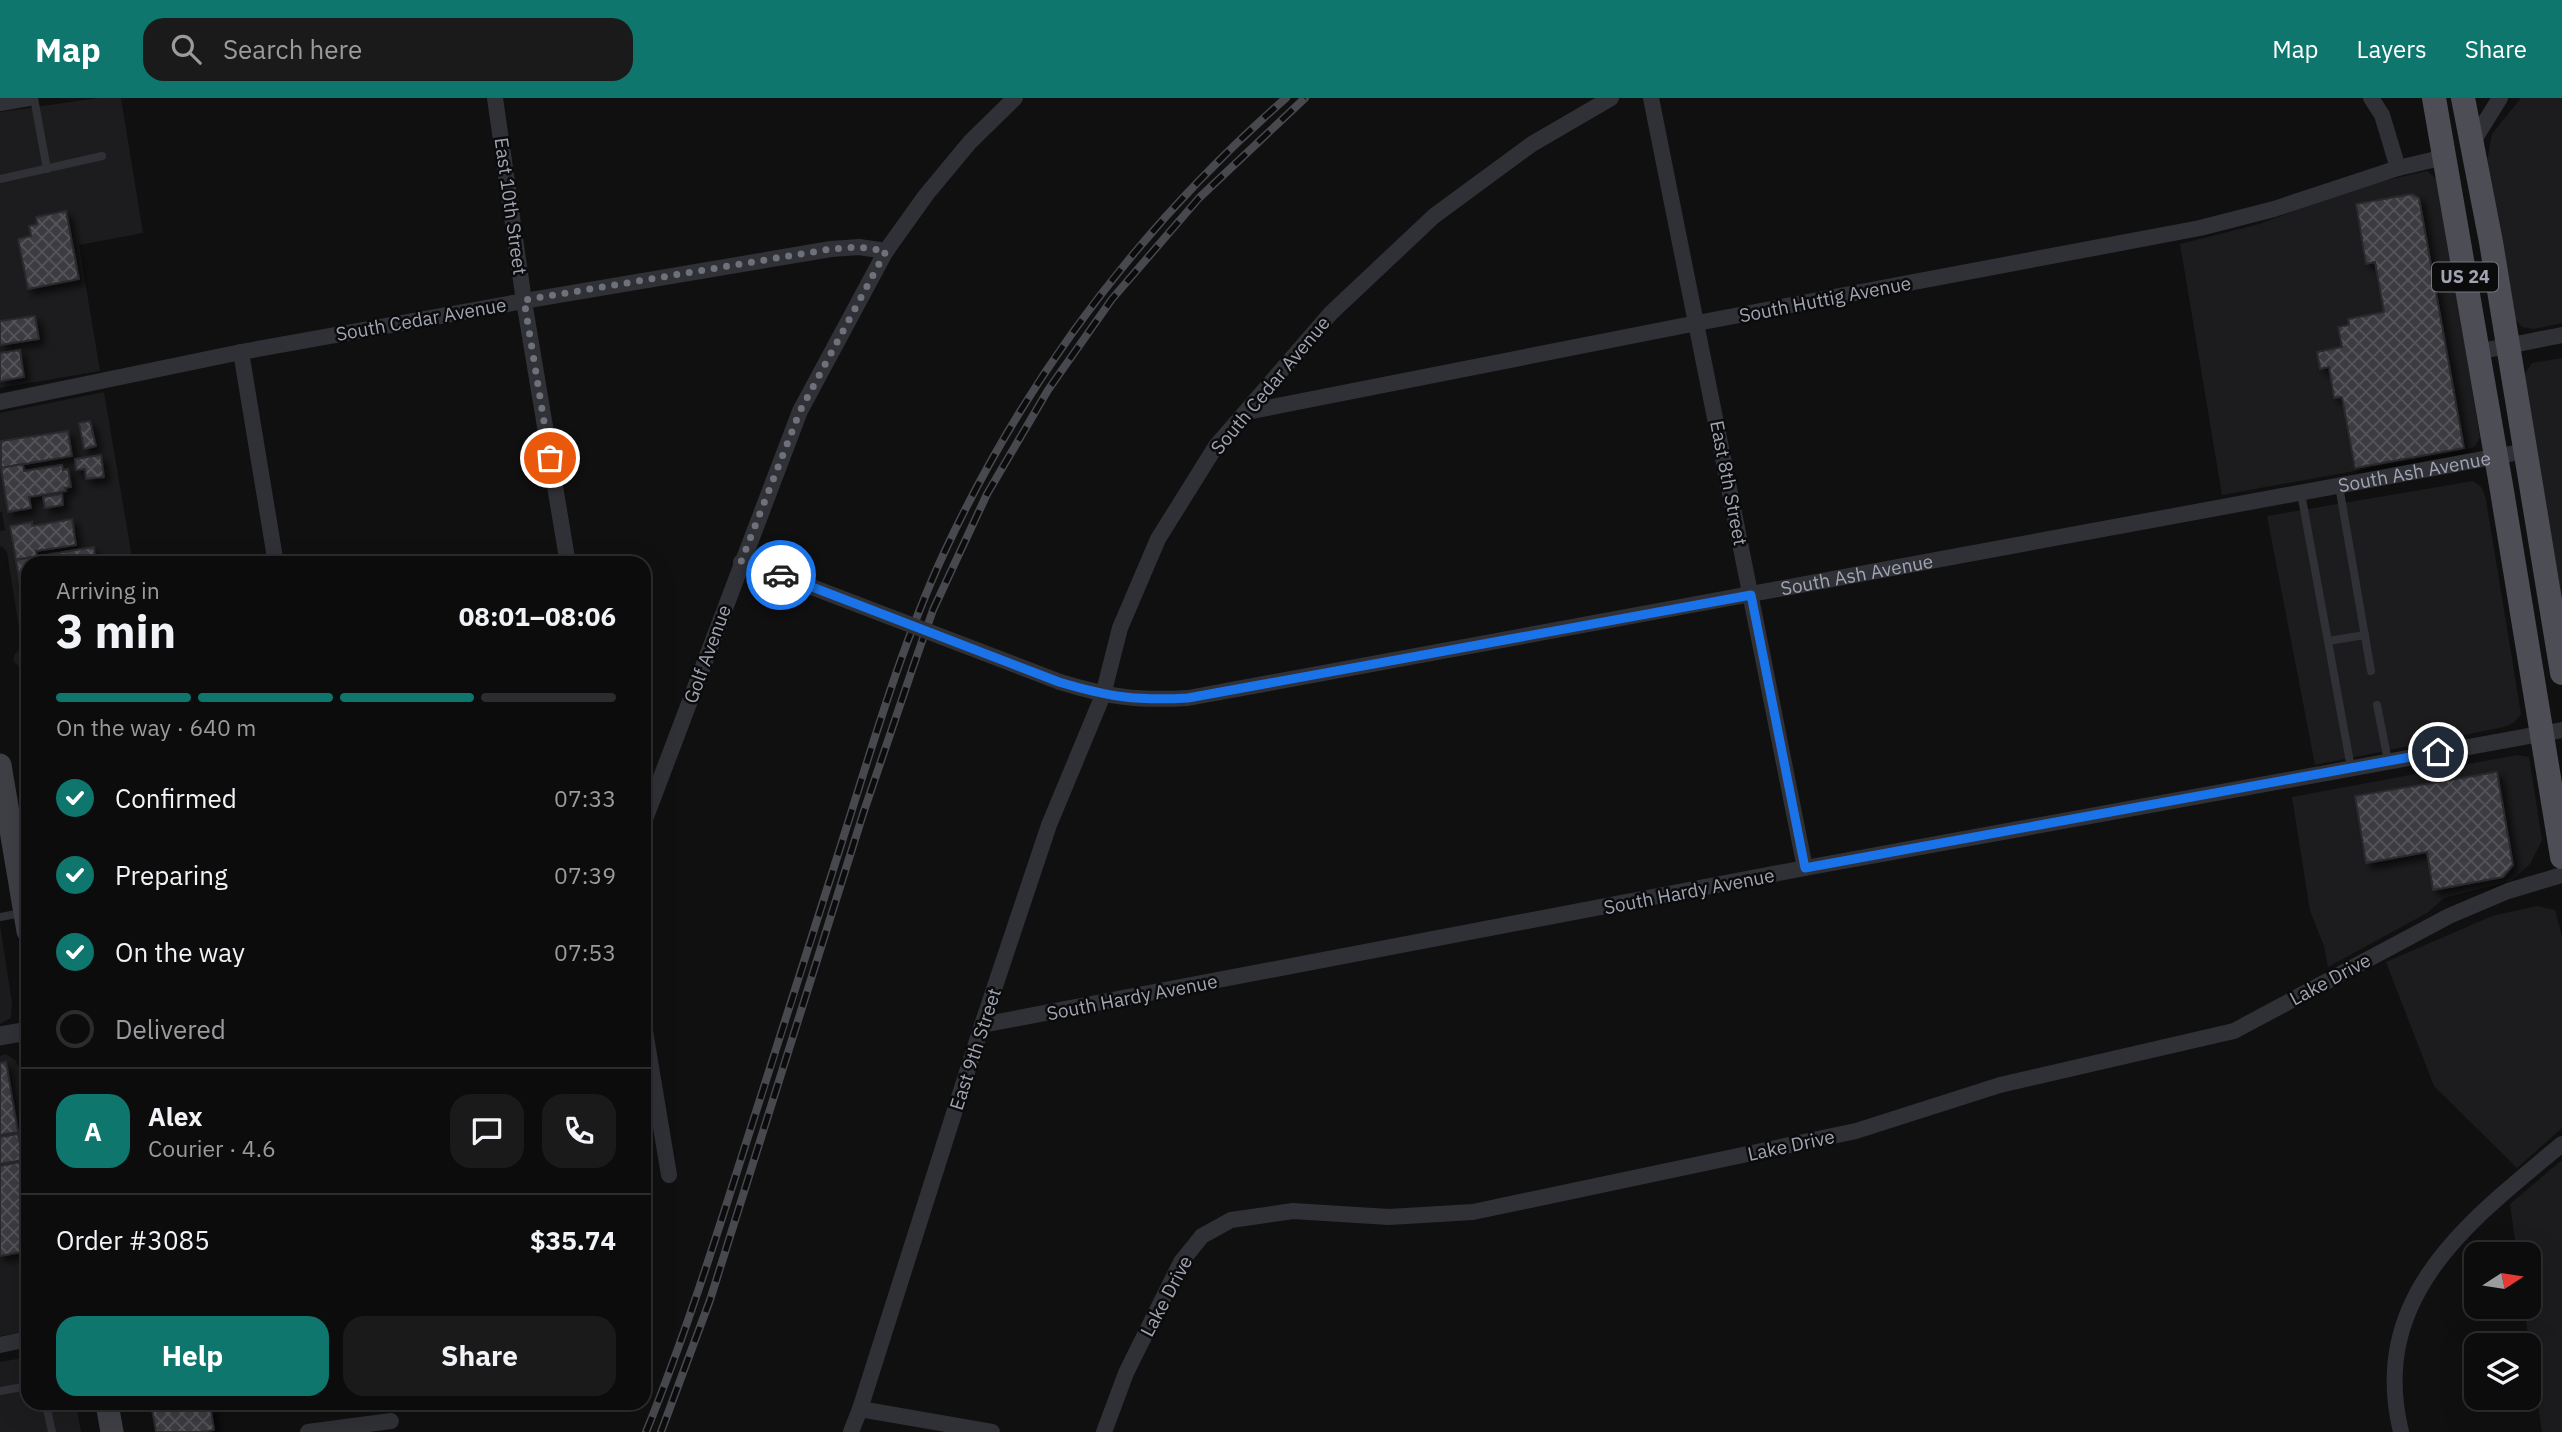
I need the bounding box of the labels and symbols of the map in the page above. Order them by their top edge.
street label: East 10th Street [489,136,533,276]
road number: US 24 [2432,262,2498,292]
street label: South Huttig Avenue [1737,271,1913,327]
street label: South Cedar Avenue [334,292,508,346]
street label: South Cedar Avenue [1205,311,1335,459]
street label: East 8th Street [1705,418,1753,548]
pin [520,428,580,488]
street label: South Ash Avenue [2336,446,2493,497]
courier [746,540,816,610]
street label: South Ash Avenue [1779,549,1935,600]
street label: Golf Avenue [678,601,736,707]
pin [2408,722,2468,782]
street label: South Hardy Avenue [1602,863,1776,919]
street label: Lake Drive [2285,948,2375,1010]
street label: South Hardy Avenue [1045,969,1219,1025]
street label: East 9th Street [944,985,1006,1113]
street label: Lake Drive [1745,1124,1837,1166]
north arrow [2464,1242,2541,1320]
street label: Lake Drive [1135,1251,1197,1341]

